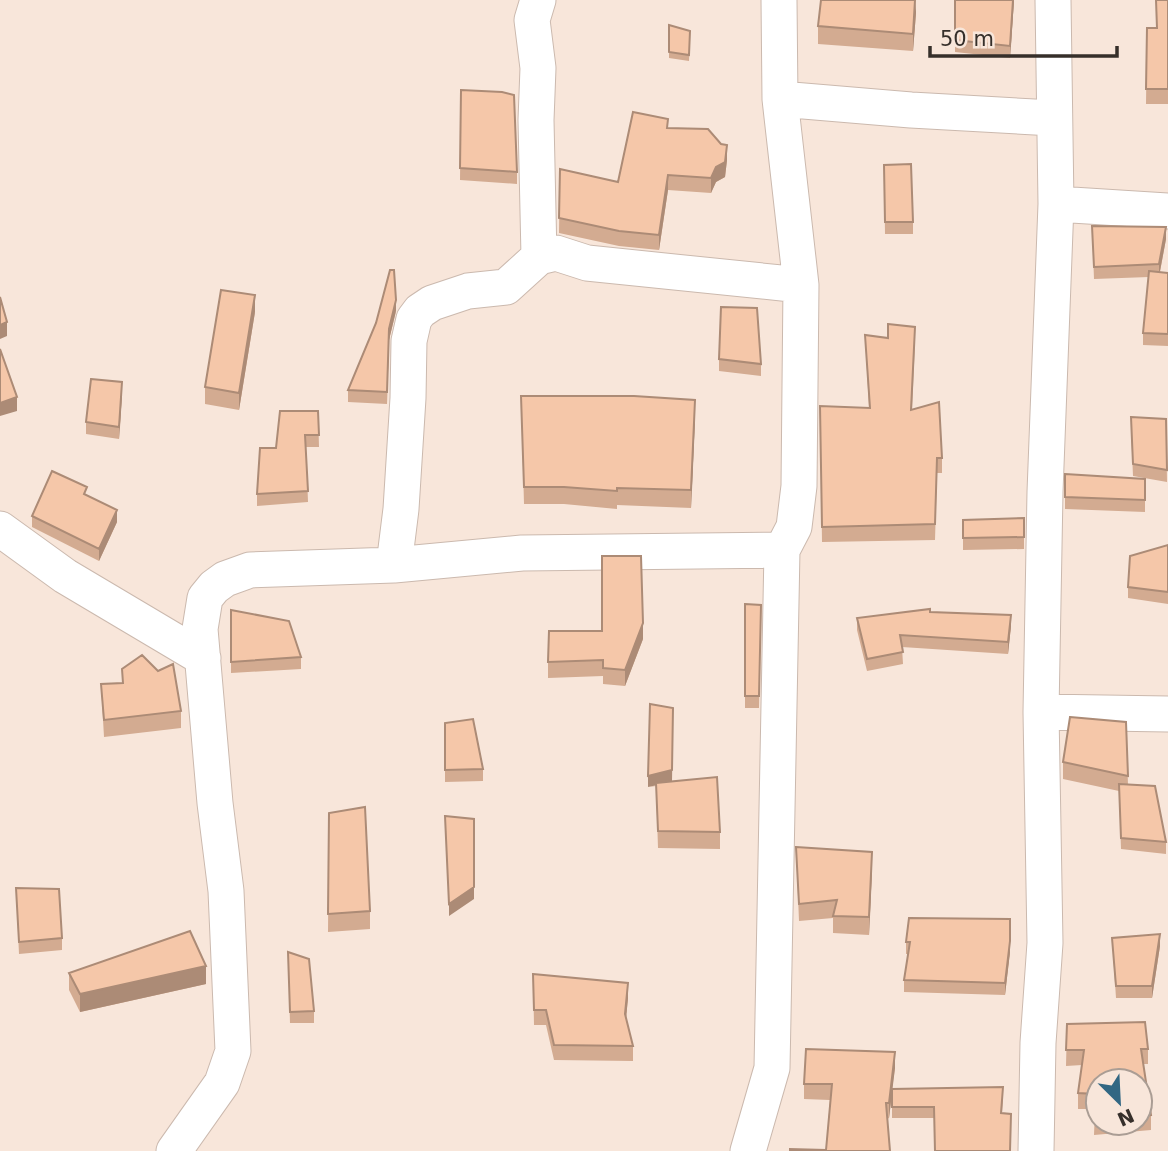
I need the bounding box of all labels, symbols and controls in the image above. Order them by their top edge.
scale bar [930,14,1117,58]
text: 50 m [940,27,994,51]
north arrow [1084,1067,1154,1137]
text: N [1114,1104,1138,1131]

